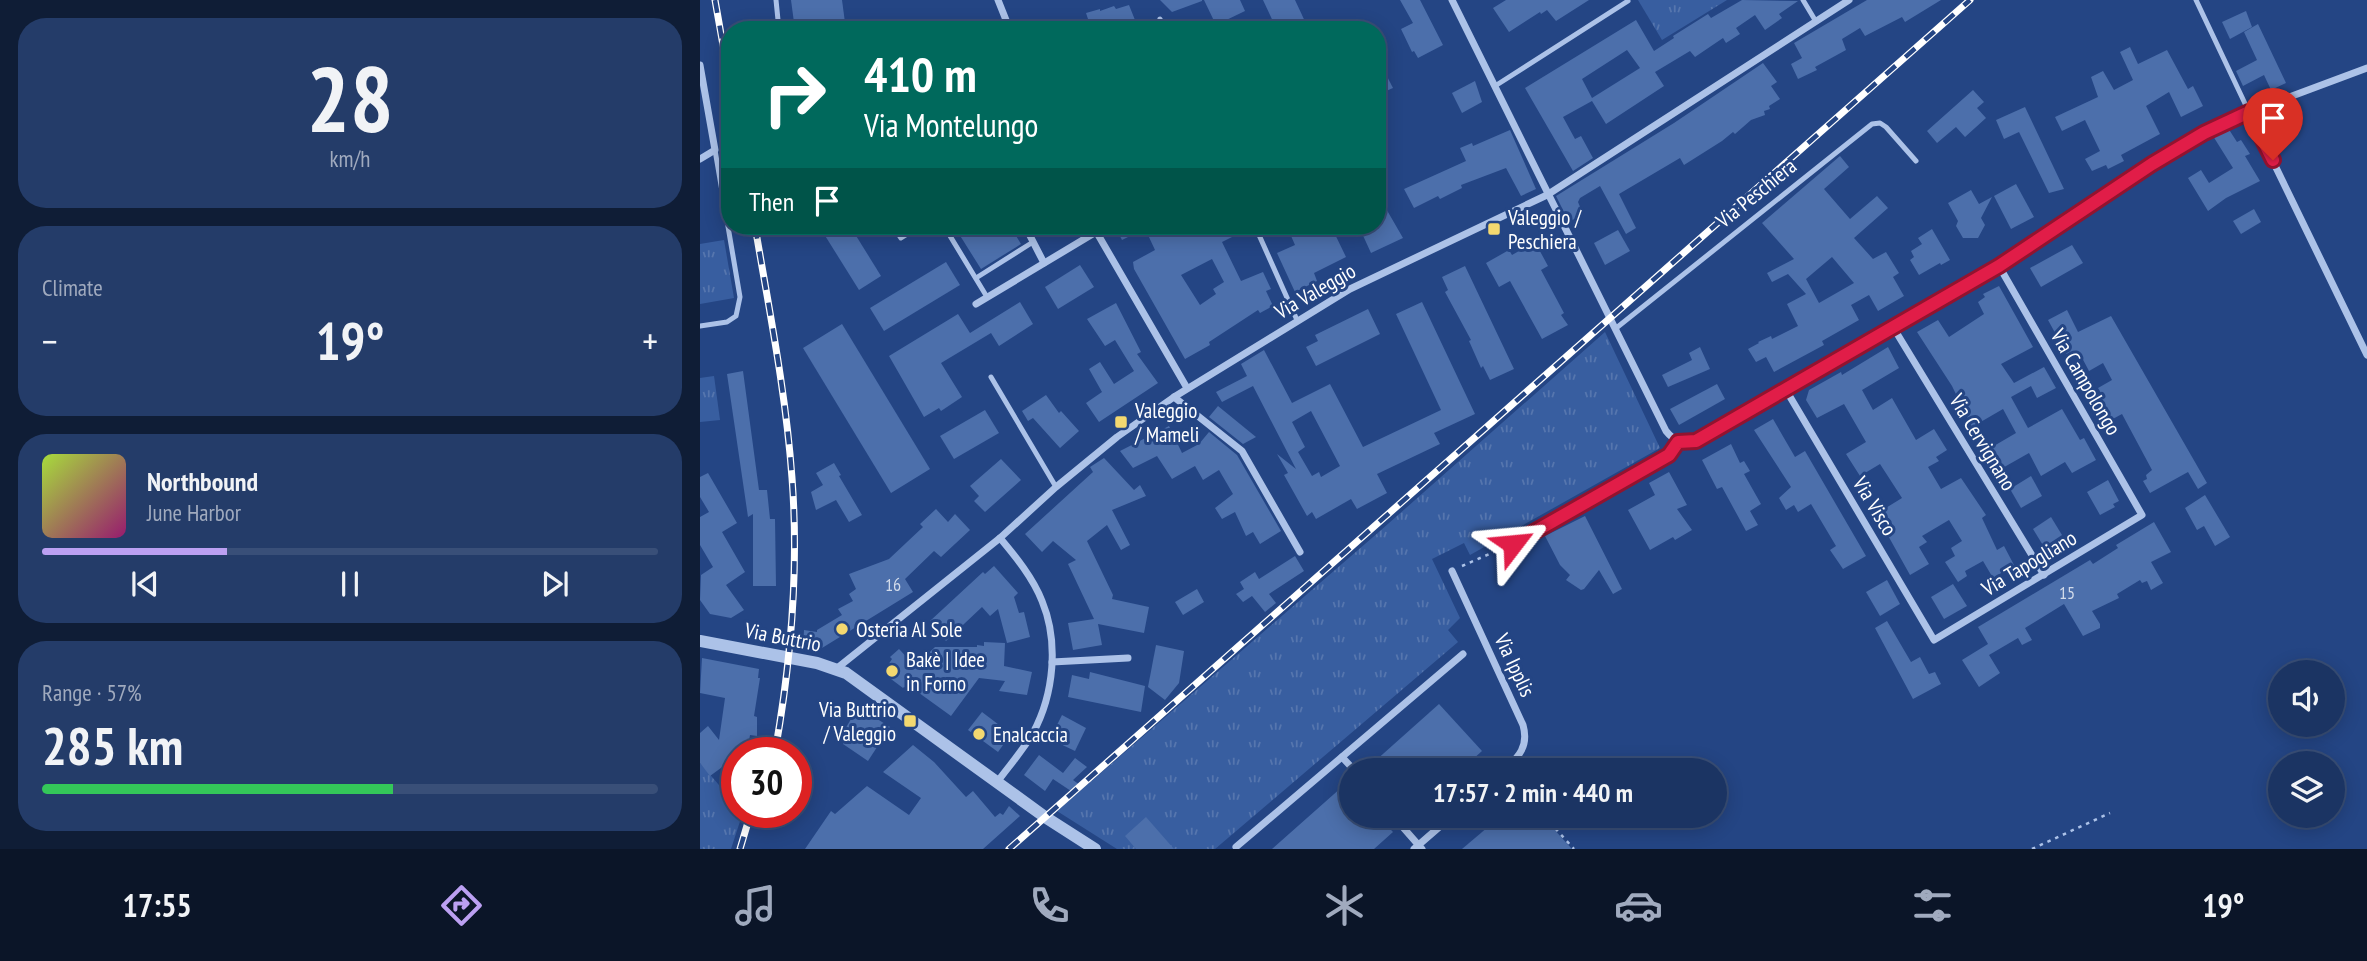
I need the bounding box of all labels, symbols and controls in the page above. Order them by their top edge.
text: 28 [307,39,394,157]
text: 410 m [864,42,977,106]
icon: right [749,49,840,140]
pin [2243,88,2303,160]
icon: arrive [2254,99,2292,137]
text: Via Montelungo [864,104,1038,146]
text: km/h [330,144,370,173]
street label: Via Peschiera [1709,152,1802,234]
icon: arrive [808,182,846,220]
text: Then [749,185,794,218]
place label: Valeggio / Peschiera [1507,204,1582,255]
marker: Valeggio / Peschiera [1486,221,1502,237]
street label: Via Valeggio [1269,257,1360,325]
text: Climate [42,273,103,302]
text: 19° [316,307,384,374]
text: − [42,316,58,365]
text: + [642,316,658,365]
street label: Via Campolongo [2044,323,2127,440]
street label: Via Cervignano [1943,388,2022,495]
place label: Valeggio / Mameli [1134,397,1199,448]
marker: Valeggio / Mameli [1113,414,1129,430]
text: Northbound [147,465,258,498]
street label: Via Visco [1846,471,1903,540]
text: June Harbor [147,498,241,527]
position arrow [1476,507,1550,581]
street label: Via Tapogliano [1976,524,2081,602]
icon: previous [126,565,164,603]
icon: pause [331,565,369,603]
icon: next [536,565,574,603]
house number: 16 [885,573,901,596]
house number: 15 [2059,581,2075,604]
street label: Via Buttrio [742,616,823,658]
place label: Osteria Al Sole [856,616,962,643]
marker: Osteria Al Sole [834,621,850,637]
street label: Via Ipplis [1488,628,1541,701]
place label: Bakè | Idee in Forno [906,646,985,697]
map controls [2268,660,2345,828]
button: sound [2268,660,2345,737]
marker: Bakè | Idee in Forno [884,663,900,679]
text: Range · 57% [42,678,142,707]
place label: Via Buttrio / Valeggio [818,696,896,747]
text: 285 km [42,712,183,779]
marker: Via Buttrio / Valeggio [902,713,918,729]
place label: Enalcaccia [993,721,1068,748]
marker: Enalcaccia [971,726,987,742]
speed limit sign: 30 [721,737,812,828]
button: layers [2268,751,2345,828]
text: 17:57 · 2 min · 440 m [1433,776,1633,809]
icon: directions [437,881,486,930]
icon: music [731,881,780,930]
icon: phone [1025,881,1074,930]
icon: climate [1320,881,1369,930]
icon: car [1614,881,1663,930]
icon: filters [1908,881,1957,930]
text: 17:55 [123,884,192,926]
text: 19° [2202,884,2244,926]

